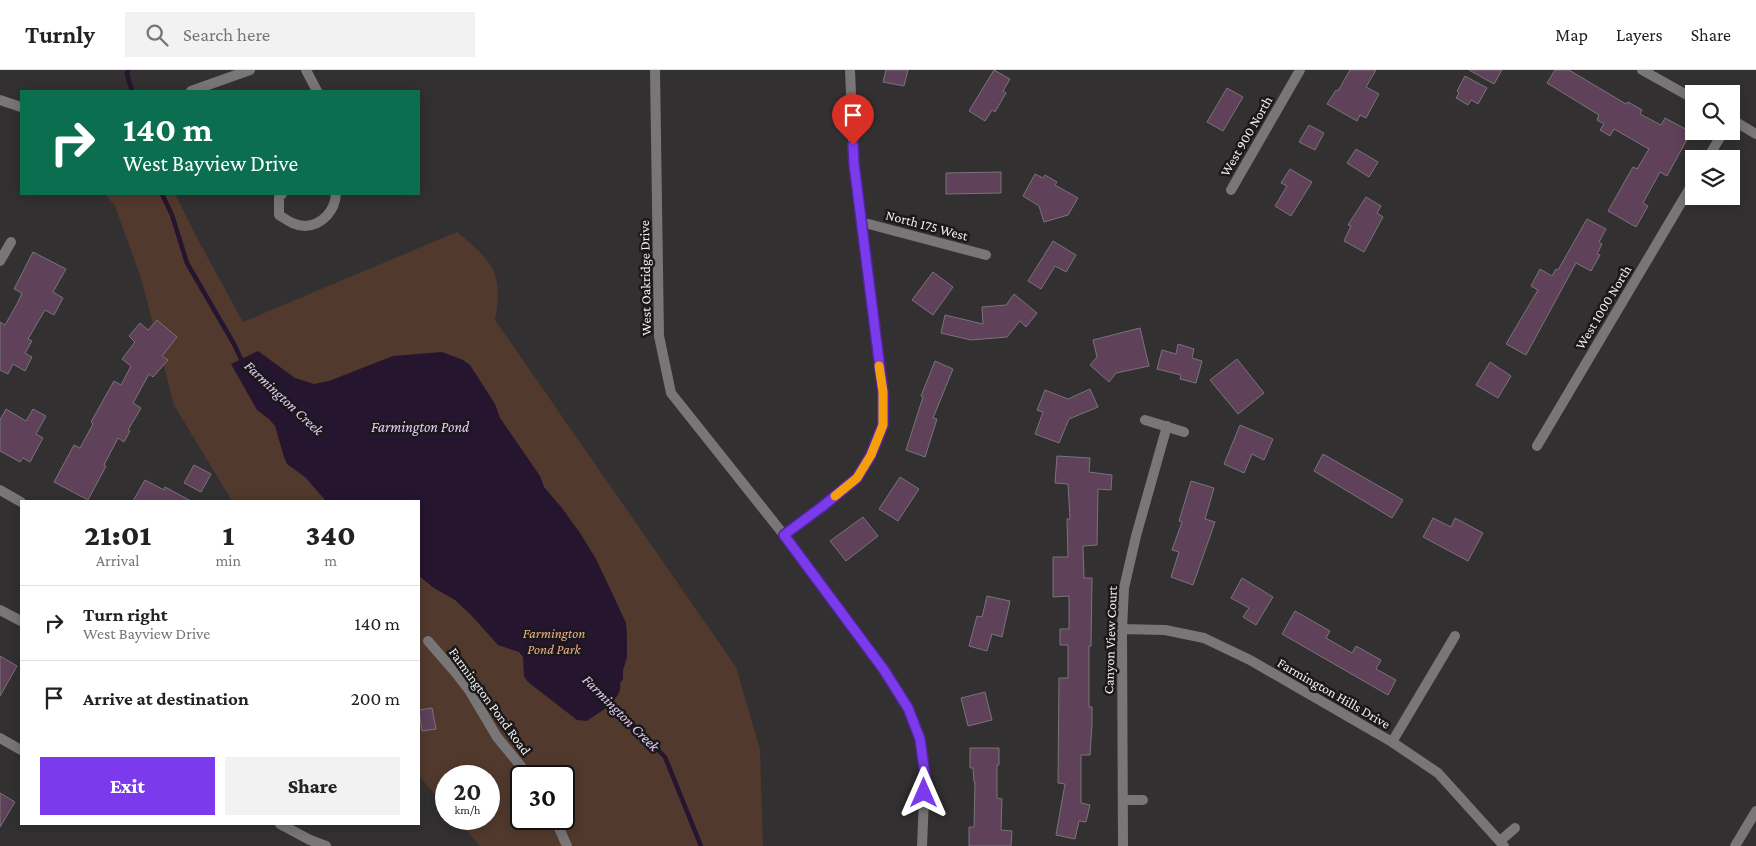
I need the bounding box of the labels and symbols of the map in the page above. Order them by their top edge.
street label: West 900 North [1217,93,1276,179]
pin [832,94,874,145]
street label: North 175 West [884,206,970,244]
street label: West Oakridge Drive [636,220,654,336]
street label: West 1000 North [1572,262,1635,352]
water label: Farmington Creek [241,358,328,440]
water label: Farmington Pond [371,419,470,436]
street label: Canyon View Court [1100,585,1120,694]
park label: Farmington Pond Park [523,625,585,657]
street label: Farmington Pond Road [446,644,535,758]
street label: Farmington Hills Drive [1275,654,1393,732]
water label: Farmington Creek [579,671,664,756]
speed limit sign: 30 [510,765,575,830]
position arrow [897,766,949,818]

